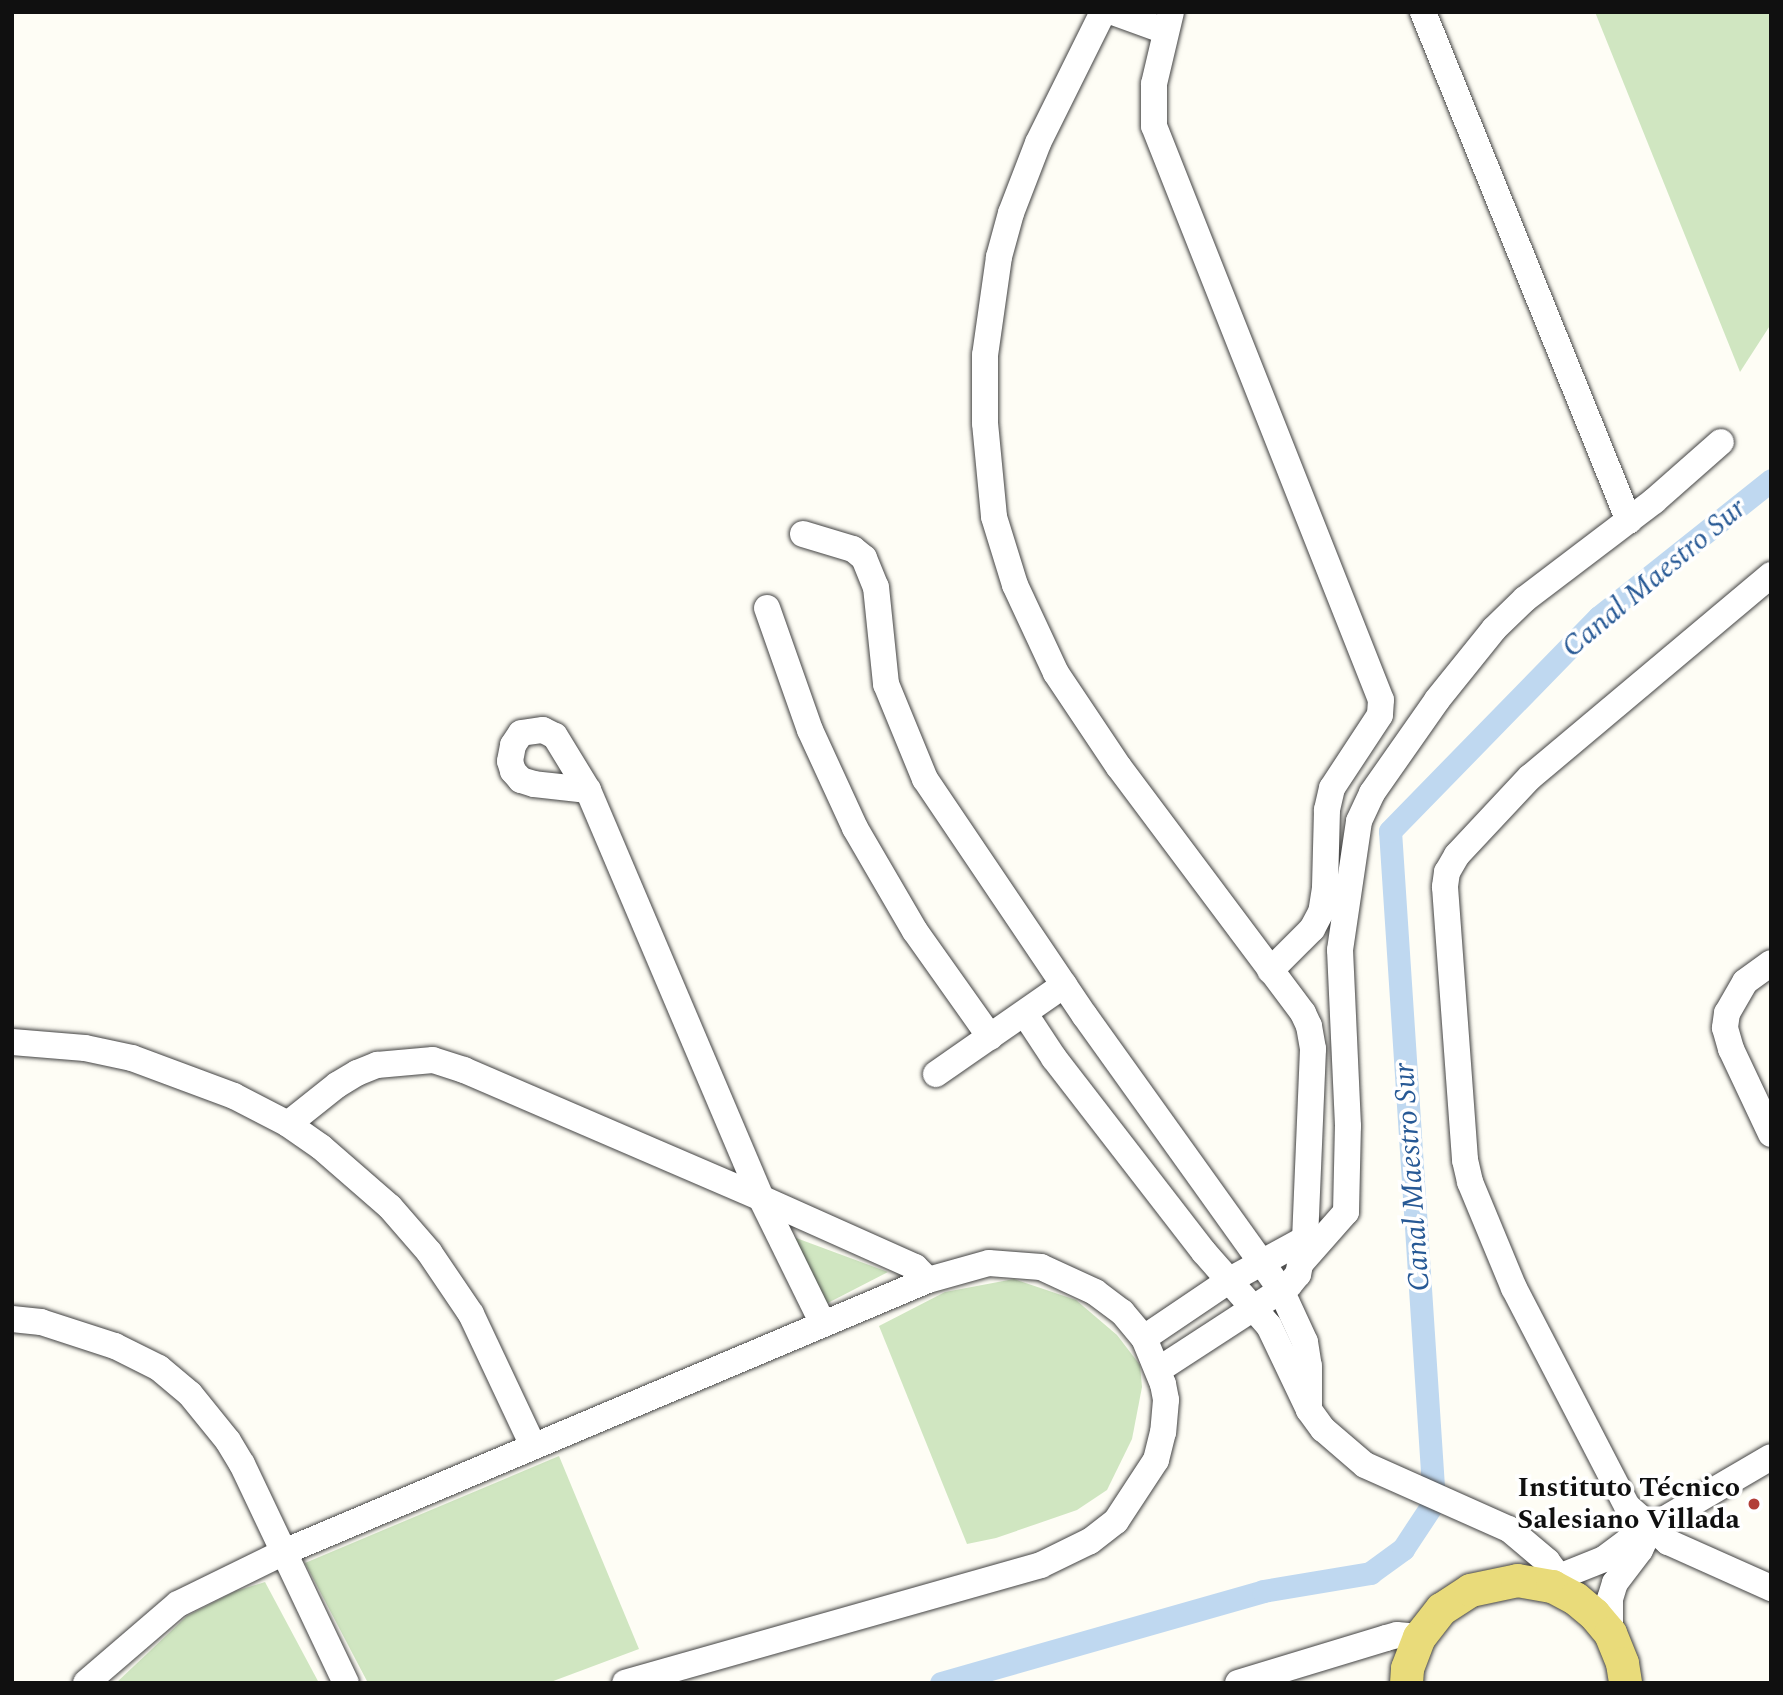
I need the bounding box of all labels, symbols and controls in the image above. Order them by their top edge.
water label: Canal Maestro Sur [1555,491,1753,665]
water label: Canal Maestro Sur [1386,1061,1438,1293]
place label: Instituto Técnico Salesiano Villada [1517,1471,1740,1537]
marker: Instituto Técnico Salesiano Villada [1746,1496,1762,1512]

